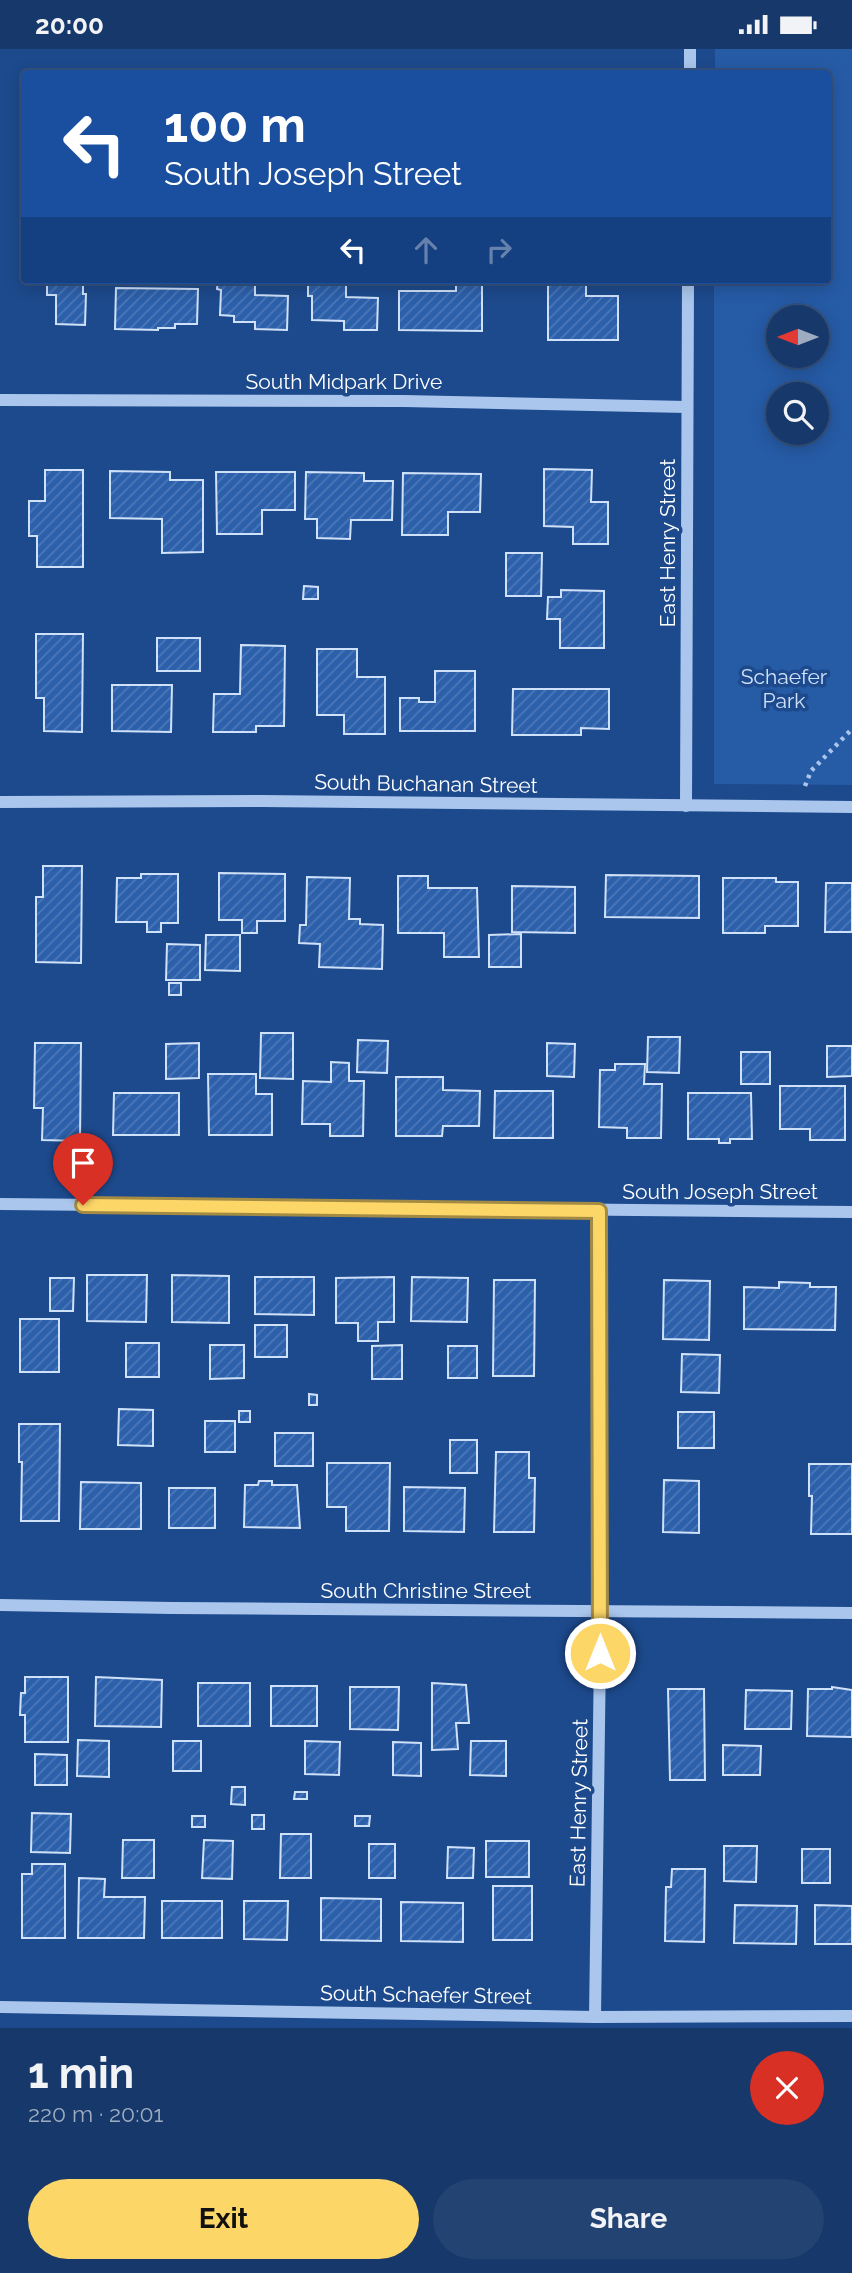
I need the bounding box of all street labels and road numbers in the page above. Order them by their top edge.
street label: South Midpark Drive [246,369,442,394]
street label: East Henry Street [655,459,680,627]
street label: South Buchanan Street [314,769,538,798]
street label: South Joseph Street [622,1179,818,1204]
street label: South Christine Street [321,1578,531,1603]
street label: East Henry Street [565,1719,592,1887]
street label: South Schaefer Street [320,1980,532,2009]

